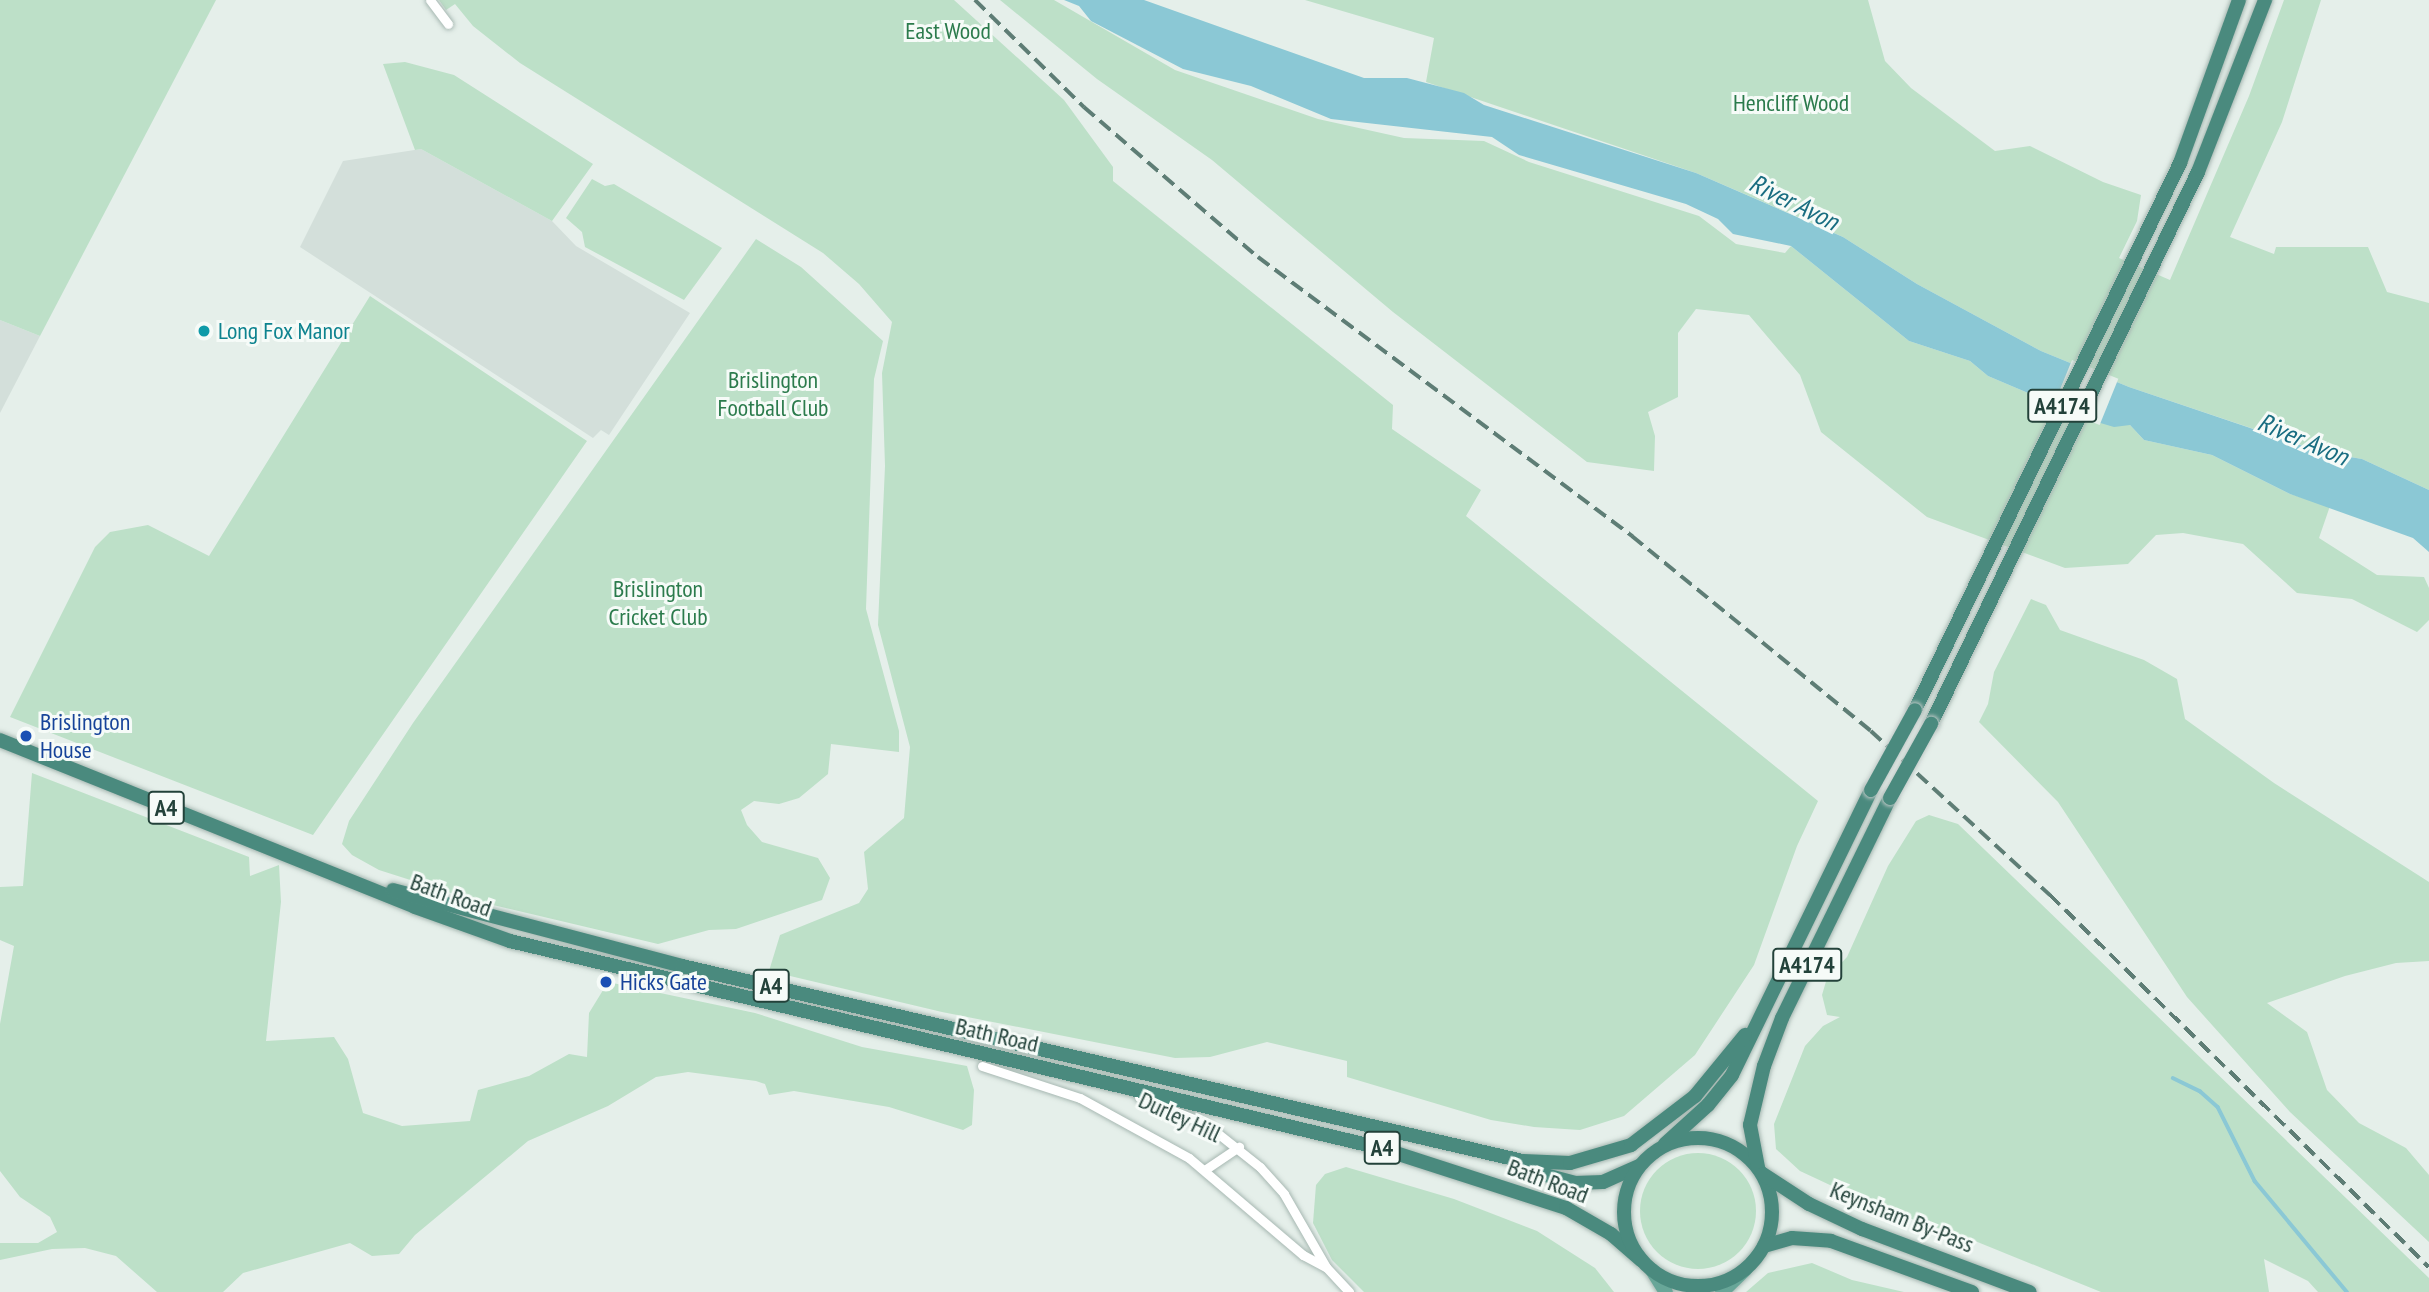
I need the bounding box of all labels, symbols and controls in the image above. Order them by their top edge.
park label: East Wood [905,17,991,45]
park label: Hencliff Wood [1733,89,1849,117]
water label: River Avon [1744,167,1844,237]
place label: Long Fox Manor [218,317,350,345]
marker: Long Fox Manor [196,323,212,339]
park label: Brislington Football Club [718,366,828,422]
road number: A4174 [2027,386,2097,426]
water label: River Avon [2253,406,2353,472]
park label: Brislington Cricket Club [608,575,708,631]
place label: Brislington House [40,708,130,764]
marker: Brislington House [18,728,34,744]
road number: A4 [147,788,185,828]
street label: Bath Road [407,867,495,923]
road number: A4174 [1772,946,1842,984]
road number: A4 [752,967,790,1006]
place label: Hicks Gate [620,968,707,996]
marker: Hicks Gate [598,974,614,990]
street label: Bath Road [953,1012,1041,1058]
street label: Durley Hill [1134,1085,1226,1149]
road number: A4 [1363,1128,1401,1168]
street label: Bath Road [1504,1152,1592,1210]
street label: Keynsham By-Pass [1826,1175,1978,1259]

